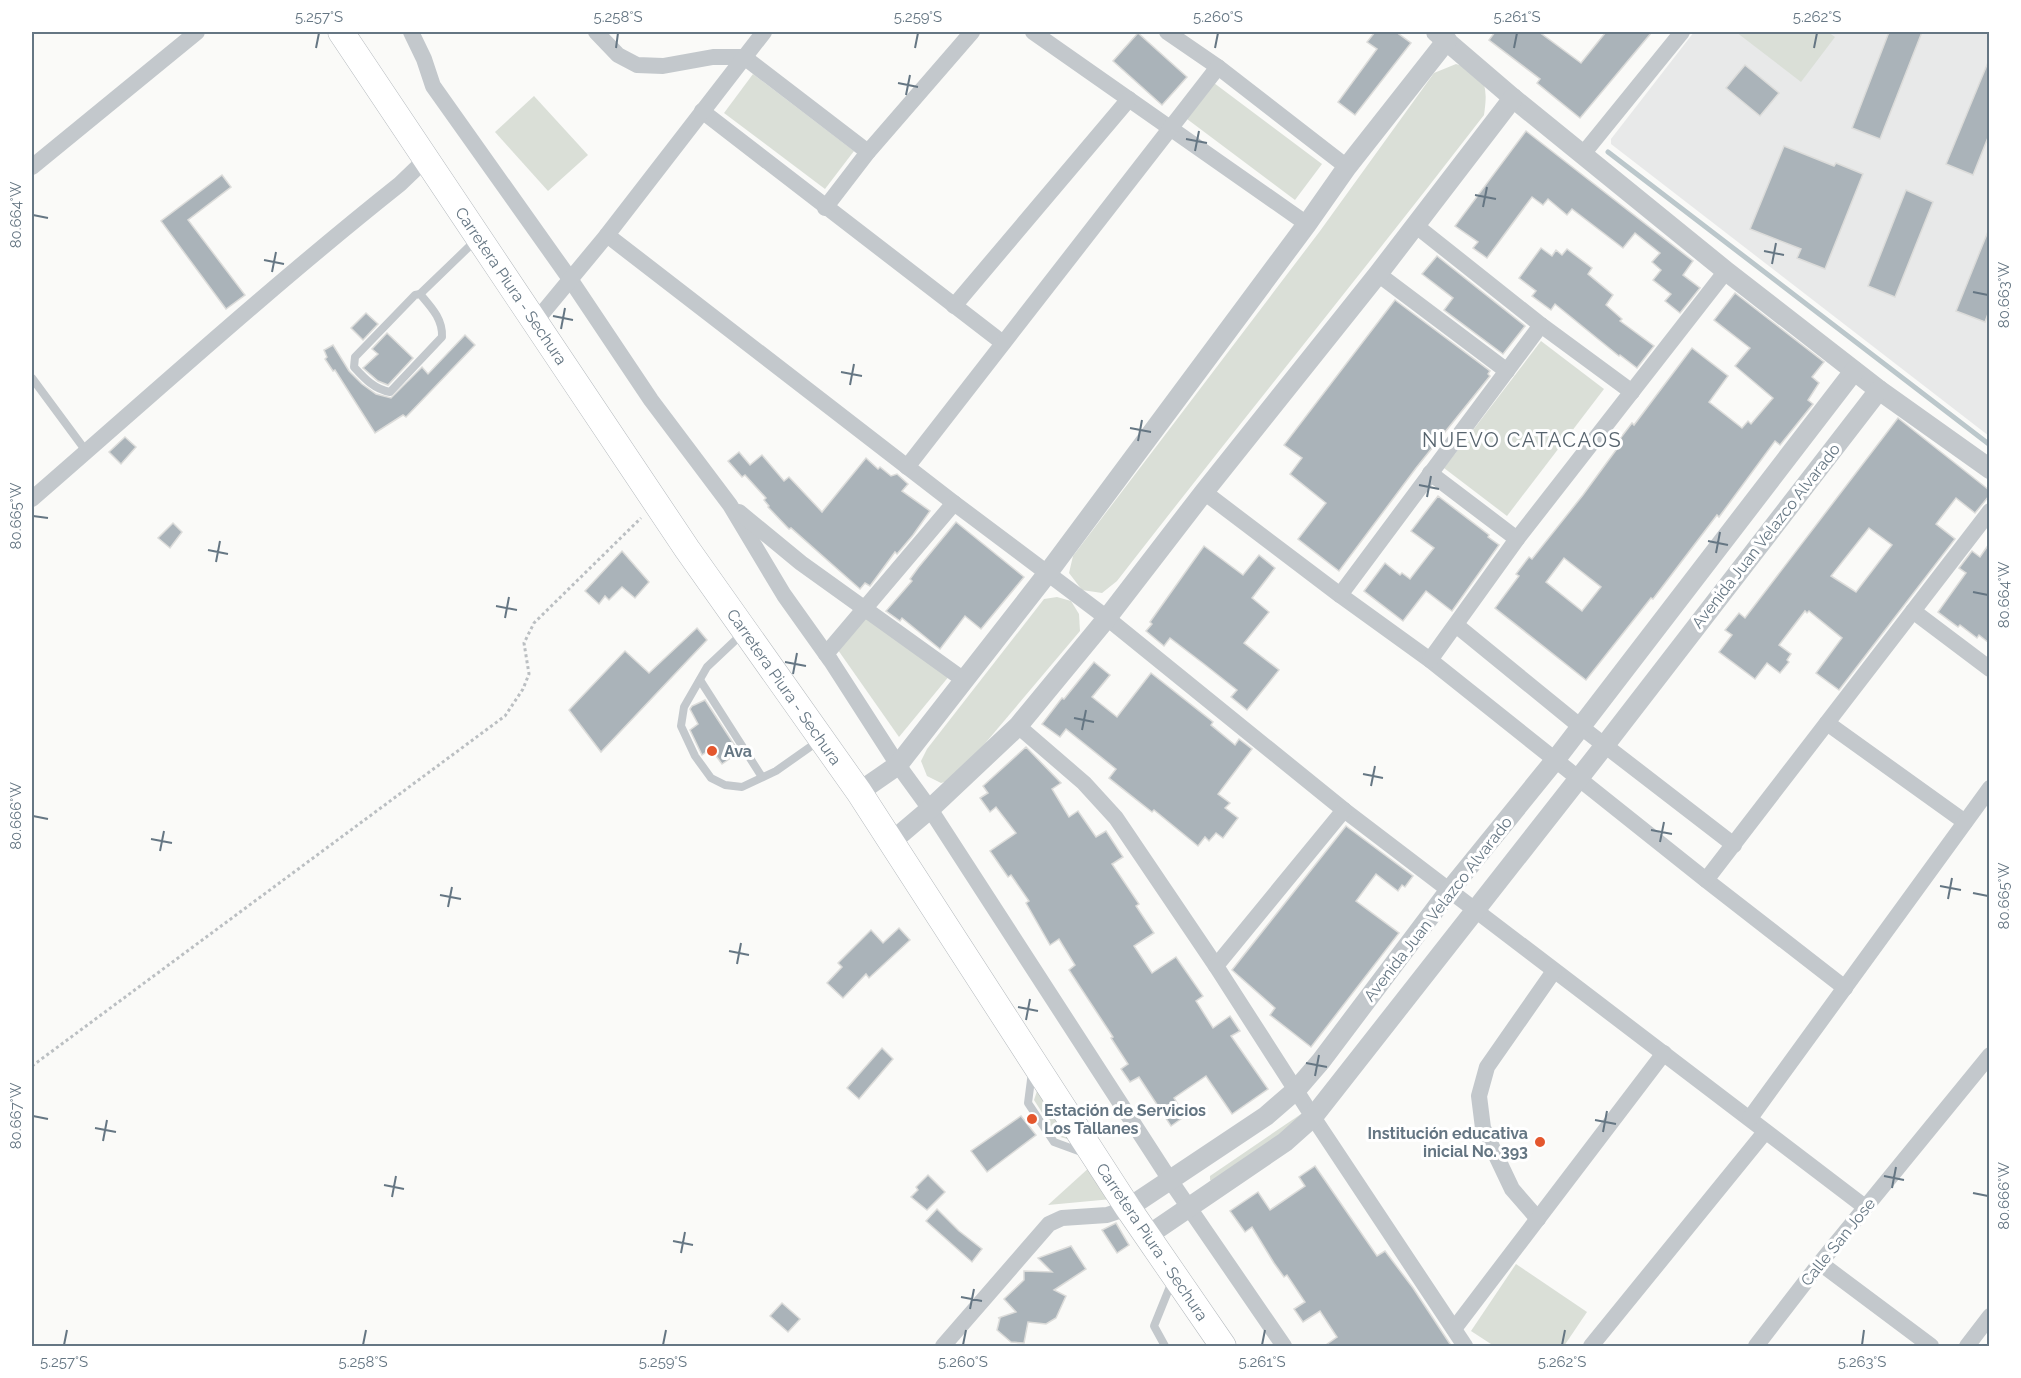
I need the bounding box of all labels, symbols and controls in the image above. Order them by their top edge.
text: 5.257°S [295,8,343,26]
text: 5.258°S [594,8,643,26]
text: 5.259°S [894,8,942,26]
text: 5.260°S [1193,8,1243,26]
text: 5.261°S [1493,8,1541,26]
text: 5.262°S [1793,8,1841,26]
text: 80.664°W [7,181,25,248]
street label: Carretera Piura - Sechura [451,204,571,368]
text: 80.663°W [1995,262,2013,328]
district label: NUEVO CATACAOS [1422,428,1622,452]
street label: Avenida Juan Velazco Alvarado [1688,440,1844,632]
text: 80.665°W [7,482,25,549]
text: 80.664°W [1995,561,2013,628]
street label: Carretera Piura - Sechura [723,605,845,769]
place label: Ava [724,742,752,761]
marker: Ava [705,744,719,758]
text: 80.666°W [7,782,25,850]
street label: Avenida Juan Velazco Alvarado [1360,813,1516,1005]
text: 80.665°W [1995,862,2013,929]
text: 80.667°W [7,1082,25,1149]
place label: Estación de Servicios Los Tallanes [1044,1101,1206,1138]
marker: Estación de Servicios Los Tallanes [1025,1112,1039,1126]
place label: Institución educativa inicial No. 393 [1367,1124,1528,1161]
marker: Institución educativa inicial No. 393 [1533,1135,1547,1149]
street label: Carretera Piura - Sechura [1092,1160,1212,1324]
text: 80.666°W [1995,1162,2013,1230]
street label: Calle San Jose [1797,1194,1879,1290]
text: 5.257°S [40,1353,88,1371]
text: 5.258°S [339,1353,388,1371]
text: 5.259°S [639,1353,687,1371]
text: 5.260°S [938,1353,988,1371]
text: 5.261°S [1238,1353,1286,1371]
text: 5.262°S [1538,1353,1586,1371]
text: 5.263°S [1838,1353,1886,1371]

